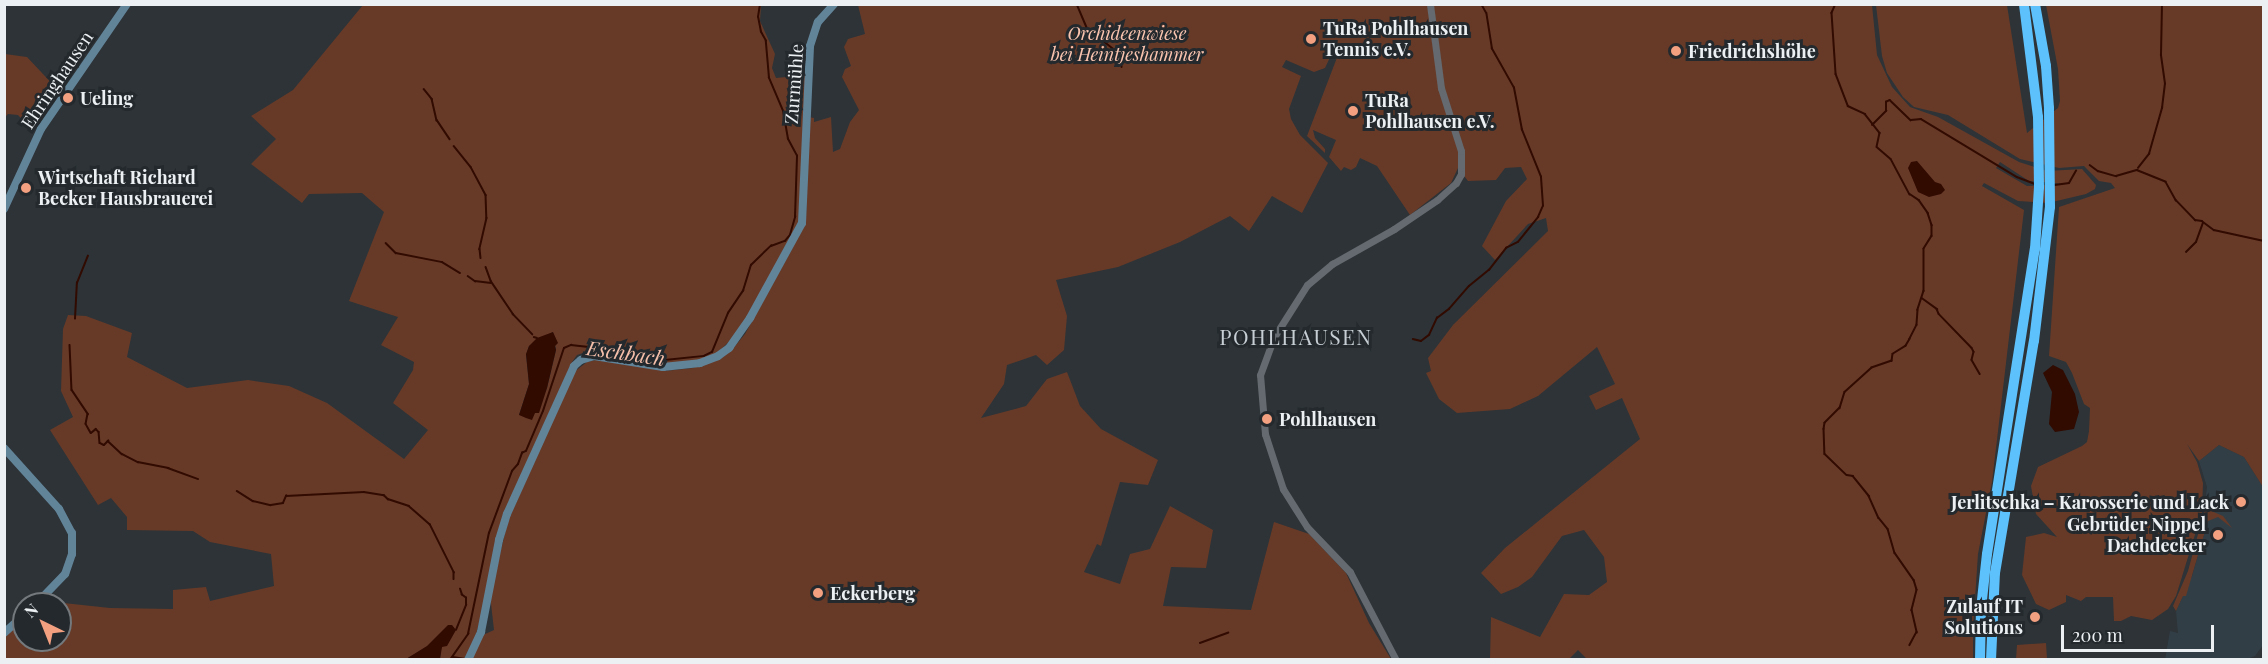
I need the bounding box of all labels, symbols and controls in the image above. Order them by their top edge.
place label: TuRa Pohlhausen Tennis e.V. [1323,18,1468,60]
park label: Orchideenwiese bei Heintjeshammer [1051,23,1203,66]
street label: Ehringhausen [17,27,97,133]
marker: TuRa Pohlhausen Tennis e.V. [1304,32,1318,46]
place label: Friedrichshöhe [1688,40,1816,62]
street label: Zurmühle [780,43,808,125]
marker: Friedrichshöhe [1669,44,1683,58]
place label: Ueling [80,87,133,109]
place label: TuRa Pohlhausen e.V. [1365,90,1495,132]
marker: Ueling [61,91,75,105]
marker: TuRa Pohlhausen e.V. [1346,104,1360,118]
place label: Wirtschaft Richard Becker Hausbrauerei [38,167,214,210]
marker: Wirtschaft Richard Becker Hausbrauerei [19,181,33,195]
district label: POHLHAUSEN [1219,323,1373,349]
water label: Eschbach [585,335,667,369]
place label: Pohlhausen [1279,408,1376,430]
marker: Pohlhausen [1260,412,1274,426]
place label: Jerlitschka – Karosserie und Lack [1951,491,2229,513]
marker: Jerlitschka – Karosserie und Lack [2234,495,2248,509]
place label: Gebrüder Nippel Dachdecker [2067,514,2206,556]
marker: Gebrüder Nippel Dachdecker [2211,528,2225,542]
place label: Eckerberg [830,582,915,604]
marker: Eckerberg [811,586,825,600]
north arrow [12,592,72,652]
place label: Zulauf IT Solutions [1944,596,2023,638]
text: N [19,598,42,622]
marker: Zulauf IT Solutions [2028,610,2042,624]
scale bar [2064,613,2217,651]
text: 200 m [2072,623,2123,647]

